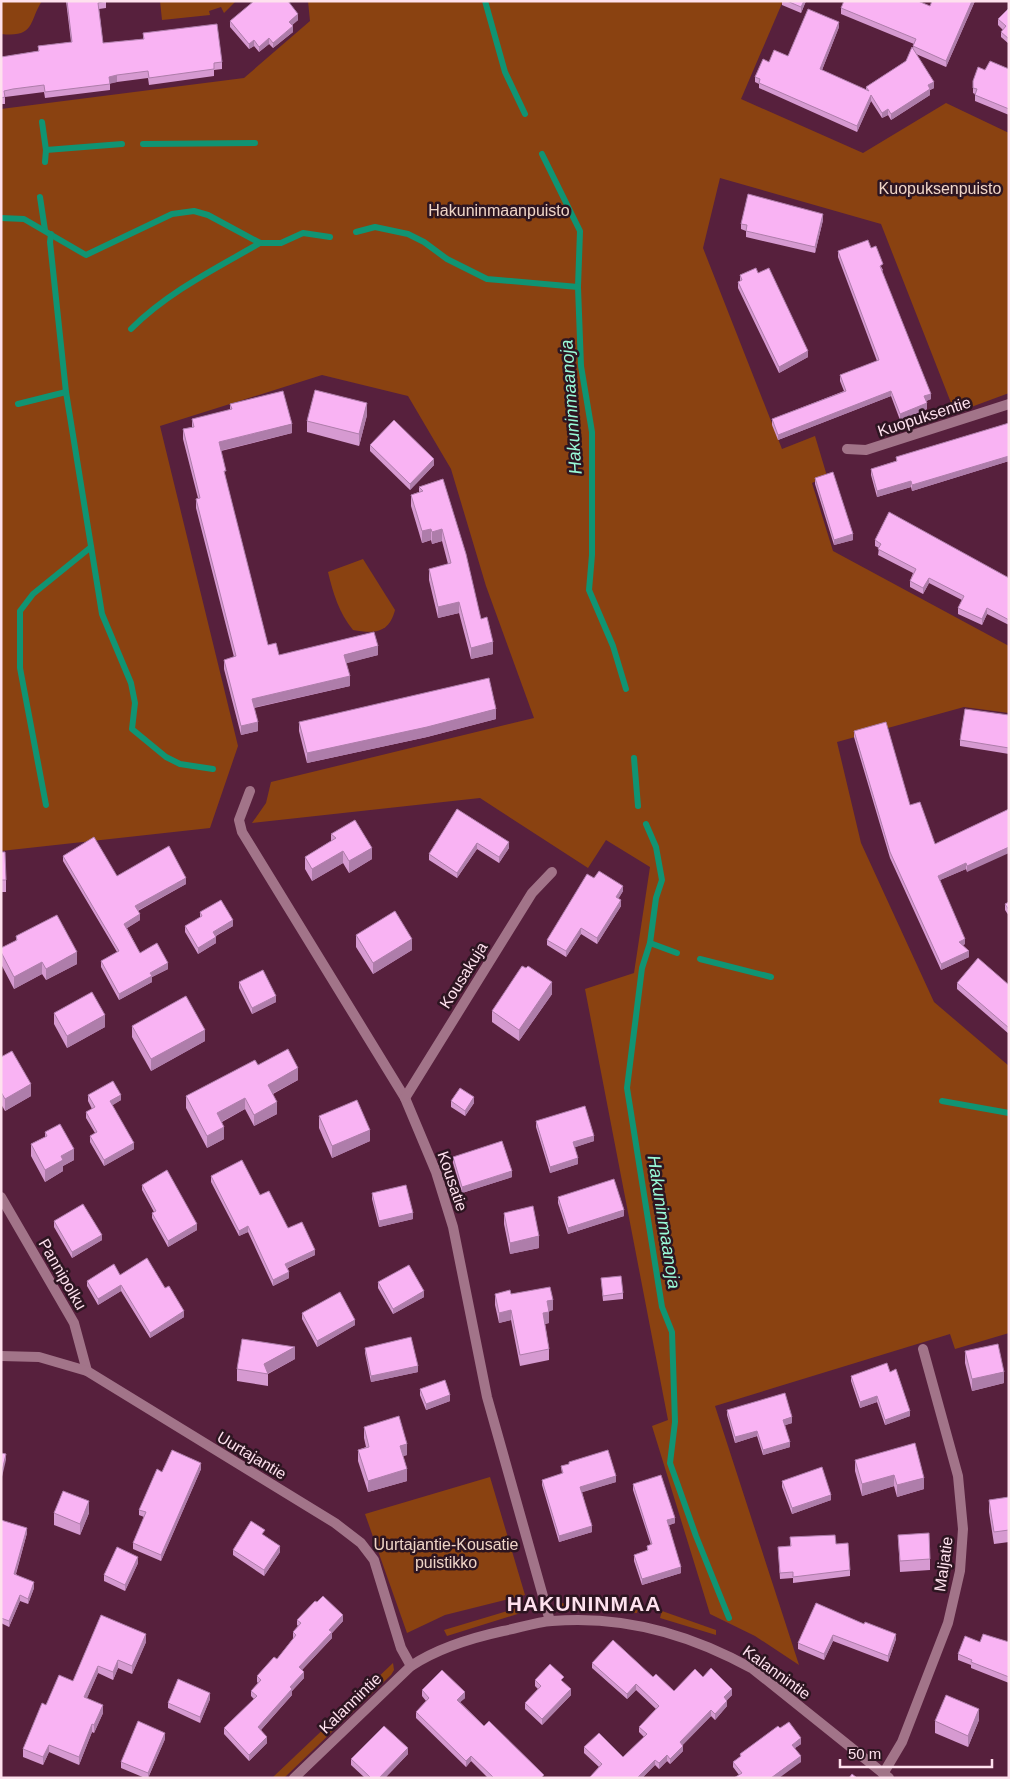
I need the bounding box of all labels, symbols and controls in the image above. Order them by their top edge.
park label: Kuopuksenpuisto [879,180,1001,197]
park label: Hakuninmaanpuisto [428,202,570,219]
water label: Hakuninmaanoja [556,339,586,475]
street label: Kuopuksentie [875,393,973,440]
street label: Kousakuja [436,939,490,1011]
street label: Kousatie [434,1149,471,1213]
water label: Hakuninmaanoja [644,1154,684,1290]
street label: Pannipolku [35,1236,90,1313]
street label: Uurtajantie [214,1428,289,1483]
street label: Maljatie [931,1535,956,1593]
park label: Uurtajantie-Kousatie puistikko [374,1536,519,1571]
district label: HAKUNINMAA [507,1592,661,1615]
street label: Kalannintie [740,1642,814,1703]
street label: Kalannintie [316,1670,385,1737]
scale bar [840,1736,992,1768]
text: 50 m [848,1745,881,1762]

